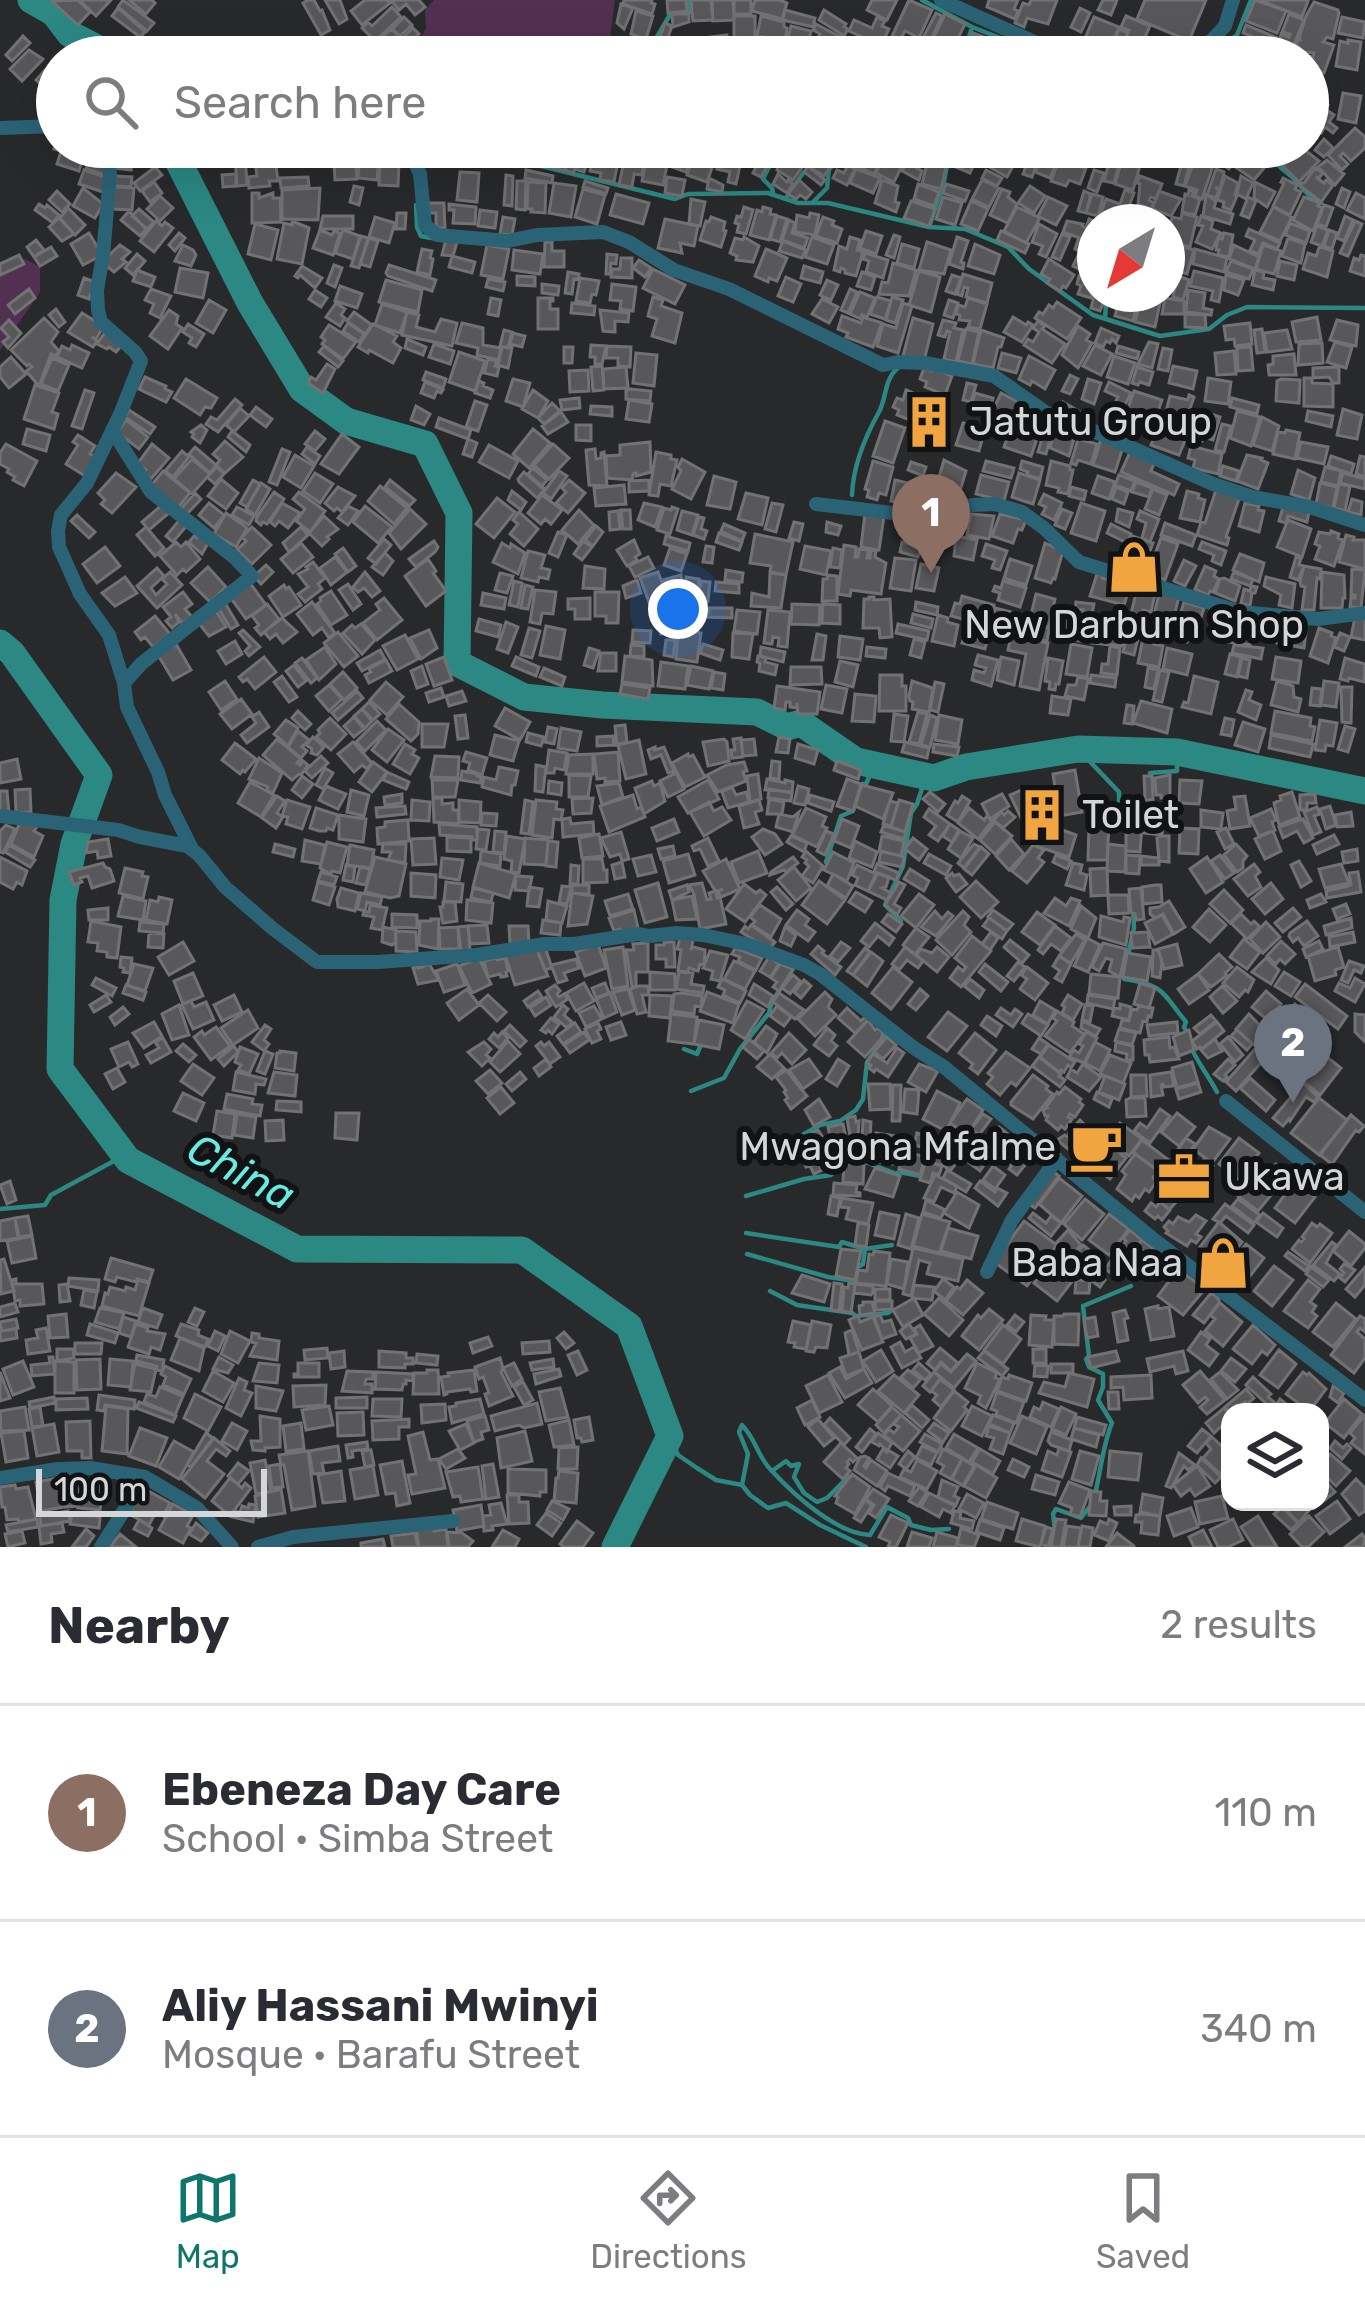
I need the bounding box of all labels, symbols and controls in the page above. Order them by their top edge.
search box [36,36,1329,168]
icon: search [78,69,144,135]
text: Search here [174,76,426,129]
north arrow [1077,204,1185,312]
building icon: Jatutu Group [900,393,958,451]
place label: Jatutu Group [969,399,1212,445]
pin: 1 [892,474,970,573]
shop icon: New Darburn Shop [1105,538,1163,596]
your location [648,579,708,639]
place label: New Darburn Shop [964,602,1304,648]
building icon: Toilet [1013,786,1071,844]
place label: Toilet [1082,792,1179,838]
pin: 2 [1254,1004,1332,1103]
cafe icon: Mwagona Mfalme [1067,1118,1125,1176]
water label: China [179,1123,303,1221]
place label: Mwagona Mfalme [739,1124,1056,1170]
office icon: Ukawa [1155,1148,1213,1206]
place label: Ukawa [1224,1154,1345,1200]
shop icon: Baba Naa [1194,1234,1252,1292]
place label: Baba Naa [1011,1240,1183,1286]
map controls [1221,1403,1329,1511]
button: layers [1221,1403,1329,1511]
scale bar [36,1463,267,1516]
text: 100 m [54,1470,147,1509]
text: Nearby [48,1595,230,1656]
text: 2 results [1160,1602,1317,1648]
text: Ebeneza Day Care [162,1763,561,1816]
text: 1 [77,1790,97,1836]
text: 110 m [1215,1790,1317,1836]
text: School · Simba Street [162,1816,553,1862]
text: Aliy Hassani Mwinyi [162,1979,599,2032]
text: 2 [74,2006,100,2052]
text: 340 m [1200,2006,1317,2052]
text: Mosque · Barafu Street [162,2032,580,2078]
tab: Map [175,2165,241,2276]
tab: Directions [590,2165,747,2276]
tab: Saved [1096,2165,1190,2276]

